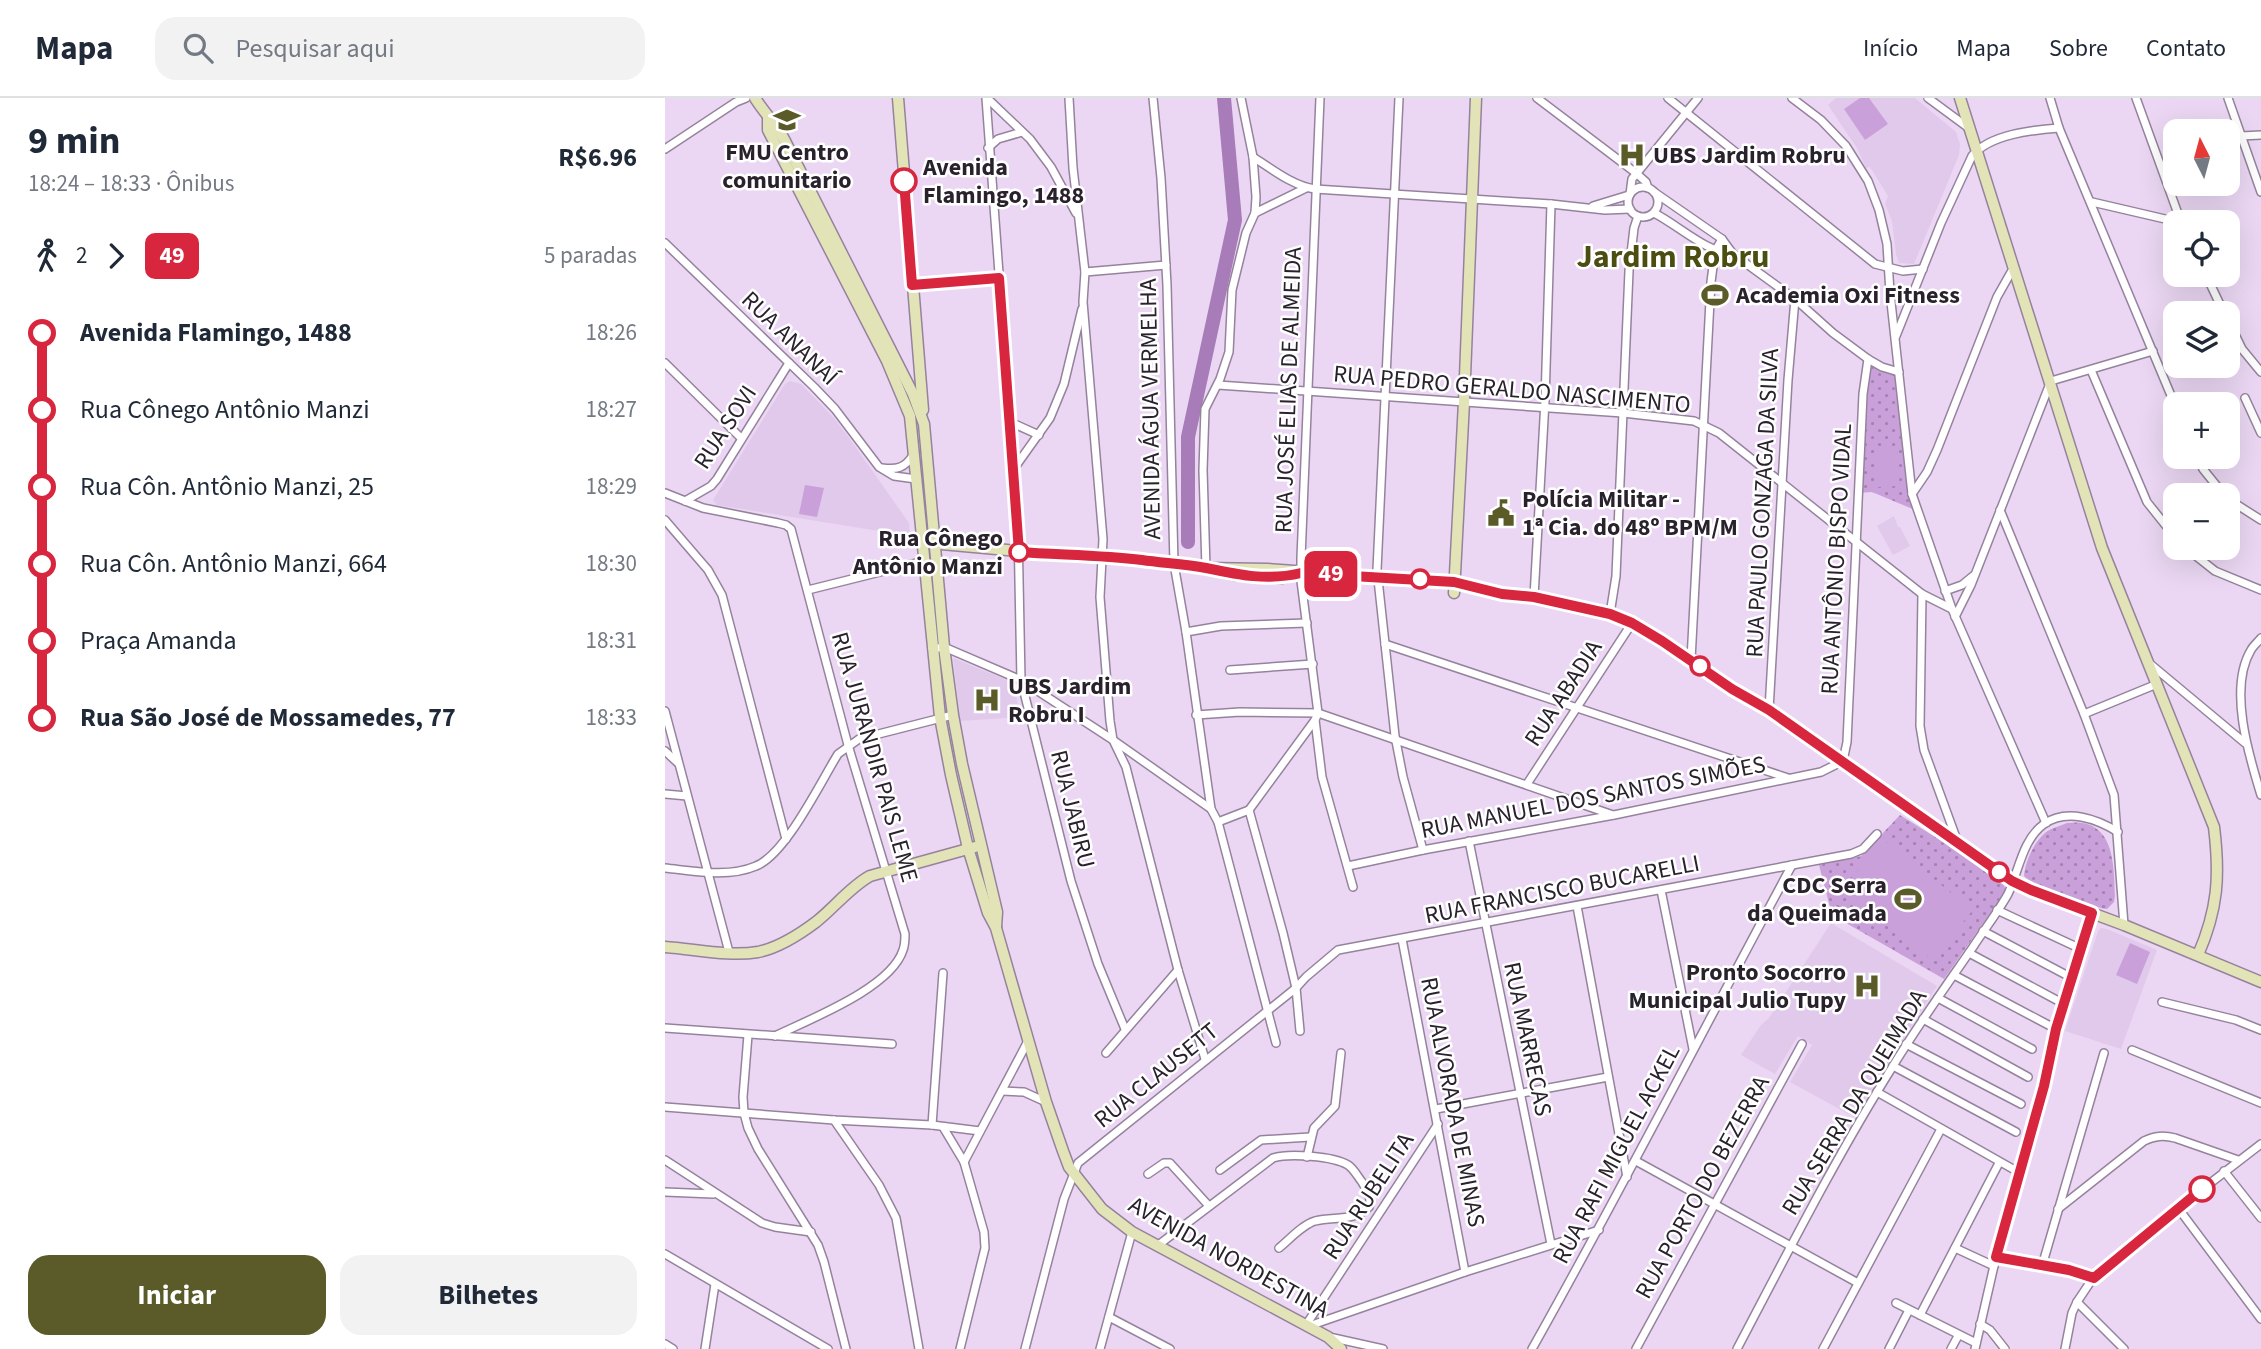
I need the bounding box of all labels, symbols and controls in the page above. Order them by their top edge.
search box [155,17,645,80]
text: Mapa [35,25,113,72]
icon: search [179,29,217,67]
text: Pesquisar aqui [235,30,395,67]
text: Início [1863,31,1918,66]
text: Mapa [1956,31,2011,66]
text: Sobre [2049,31,2108,66]
text: Contato [2146,31,2226,66]
school or university icon: FMU Centro comunitario [772,105,802,135]
text: 9 min [28,114,120,168]
north arrow [2163,119,2240,196]
map controls [2163,119,2240,560]
place label: FMU Centro comunitario [722,135,852,198]
place label: UBS Jardim Robru [1653,138,1846,173]
text: R$6.96 [558,139,637,176]
hospital icon: UBS Jardim Robru [1617,140,1647,170]
place label: Avenida Flamingo, 1488 [922,150,1084,213]
text: 18:24 – 18:33 · Ônibus [28,167,234,200]
marker: Avenida Flamingo, 1488 [891,168,917,194]
button: locate [2163,210,2240,287]
district label: Jardim Robru [1577,234,1769,280]
icon: walk [28,237,66,275]
icon: forward [97,237,135,275]
text: 49 [159,238,185,273]
text: 2 [76,239,87,272]
text: 5 paradas [544,239,637,272]
street label: RUA JOSÉ ELIAS DE ALMEIDA [1266,246,1311,534]
street label: AVENIDA ÁGUA VERMELHA [1131,278,1170,540]
place label: Academia Oxi Fitness [1735,278,1960,313]
sports icon: Academia Oxi Fitness [1700,280,1730,310]
street label: RUA ANANAÍ [733,283,847,395]
button: layers [2163,301,2240,378]
text: Avenida Flamingo, 1488 [80,314,352,351]
text: 18:26 [586,316,637,349]
street label: RUA PAULO GONZAGA DA SILVA [1737,347,1788,659]
street label: RUA PEDRO GERALDO NASCIMENTO [1332,356,1692,423]
street label: RUA SOVI [685,378,766,476]
text: Rua Cônego Antônio Manzi [80,391,370,428]
button: + [2163,392,2240,469]
text: 18:27 [586,393,637,426]
street label: RUA ANTÔNIO BISPO VIDAL [1812,422,1861,695]
text: Rua Côn. Antônio Manzi, 25 [80,468,374,505]
text: 18:29 [586,470,637,503]
place label: Polícia Militar - 1ª Cia. do 48º BPM/M [1522,482,1738,545]
button: − [2163,483,2240,560]
public building icon: Polícia Militar - 1ª Cia. do 48º BPM/M [1486,498,1516,528]
place label: Rua Cônego Antônio Manzi [852,521,1003,584]
marker: Rua Cônego Antônio Manzi [1009,542,1029,562]
text: Rua Côn. Antônio Manzi, 664 [80,545,387,582]
text: 18:30 [586,547,637,580]
line badge: 49 [1299,551,1363,597]
text: 49 [1318,556,1344,591]
unlabelled marker [1410,569,1430,589]
text: Praça Amanda [80,622,237,659]
text: 18:31 [586,624,637,657]
street label: RUA JURANDIR PAIS LEME [822,628,927,886]
street label: RUA ABADIA [1516,633,1611,753]
unlabelled marker [1690,656,1710,676]
place label: UBS Jardim Robru I [1008,669,1131,732]
hospital icon: UBS Jardim Robru I [972,685,1002,715]
text: Rua São José de Mossamedes, 77 [80,699,456,736]
text: 18:33 [586,701,637,734]
street label: RUA JABIRU [1041,746,1104,872]
street label: RUA MANUEL DOS SANTOS SIMÕES [1418,747,1769,848]
street label: RUA FRANCISCO BUCARELLI [1422,846,1703,933]
unlabelled marker [1989,862,2009,882]
place label: CDC Serra da Queimada [1747,868,1887,931]
sports icon: CDC Serra da Queimada [1893,884,1923,914]
place label: Pronto Socorro Municipal Julio Tupy [1629,955,1846,1018]
street label: RUA MARRECAS [1494,959,1561,1119]
hospital icon: Pronto Socorro Municipal Julio Tupy [1852,971,1882,1001]
street label: RUA ALVORADA DE MINAS [1411,974,1494,1230]
street label: RUA SERRA DA QUEIMADA [1773,983,1936,1222]
street label: RUA CLAUSETT [1087,1014,1226,1137]
street label: RUA RAFI MIGUEL ACKEL [1544,1038,1689,1270]
street label: RUA PORTO DO BEZERRA [1626,1069,1778,1305]
street label: RUA RUBELITA [1314,1126,1423,1267]
unlabelled marker [2189,1176,2215,1202]
street label: AVENIDA NORDESTINA [1122,1188,1335,1327]
button: Iniciar [28,1255,326,1335]
button: Bilhetes [340,1255,637,1335]

